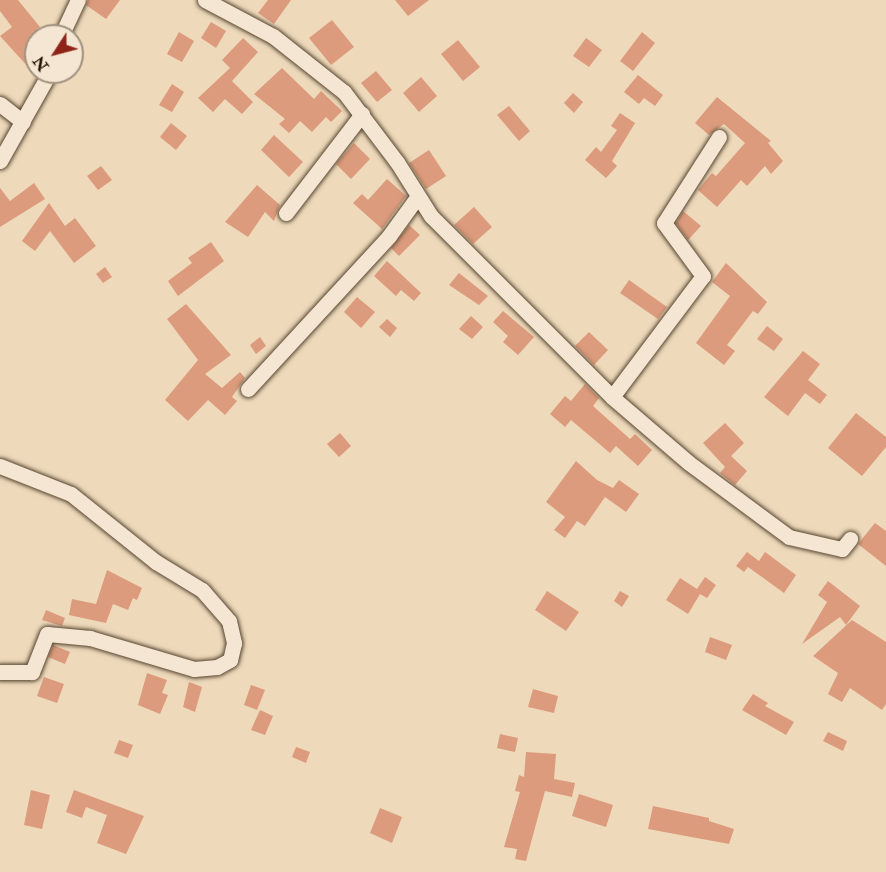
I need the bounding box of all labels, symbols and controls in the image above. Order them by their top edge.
north arrow [24,24,84,84]
text: N [29,52,53,75]

